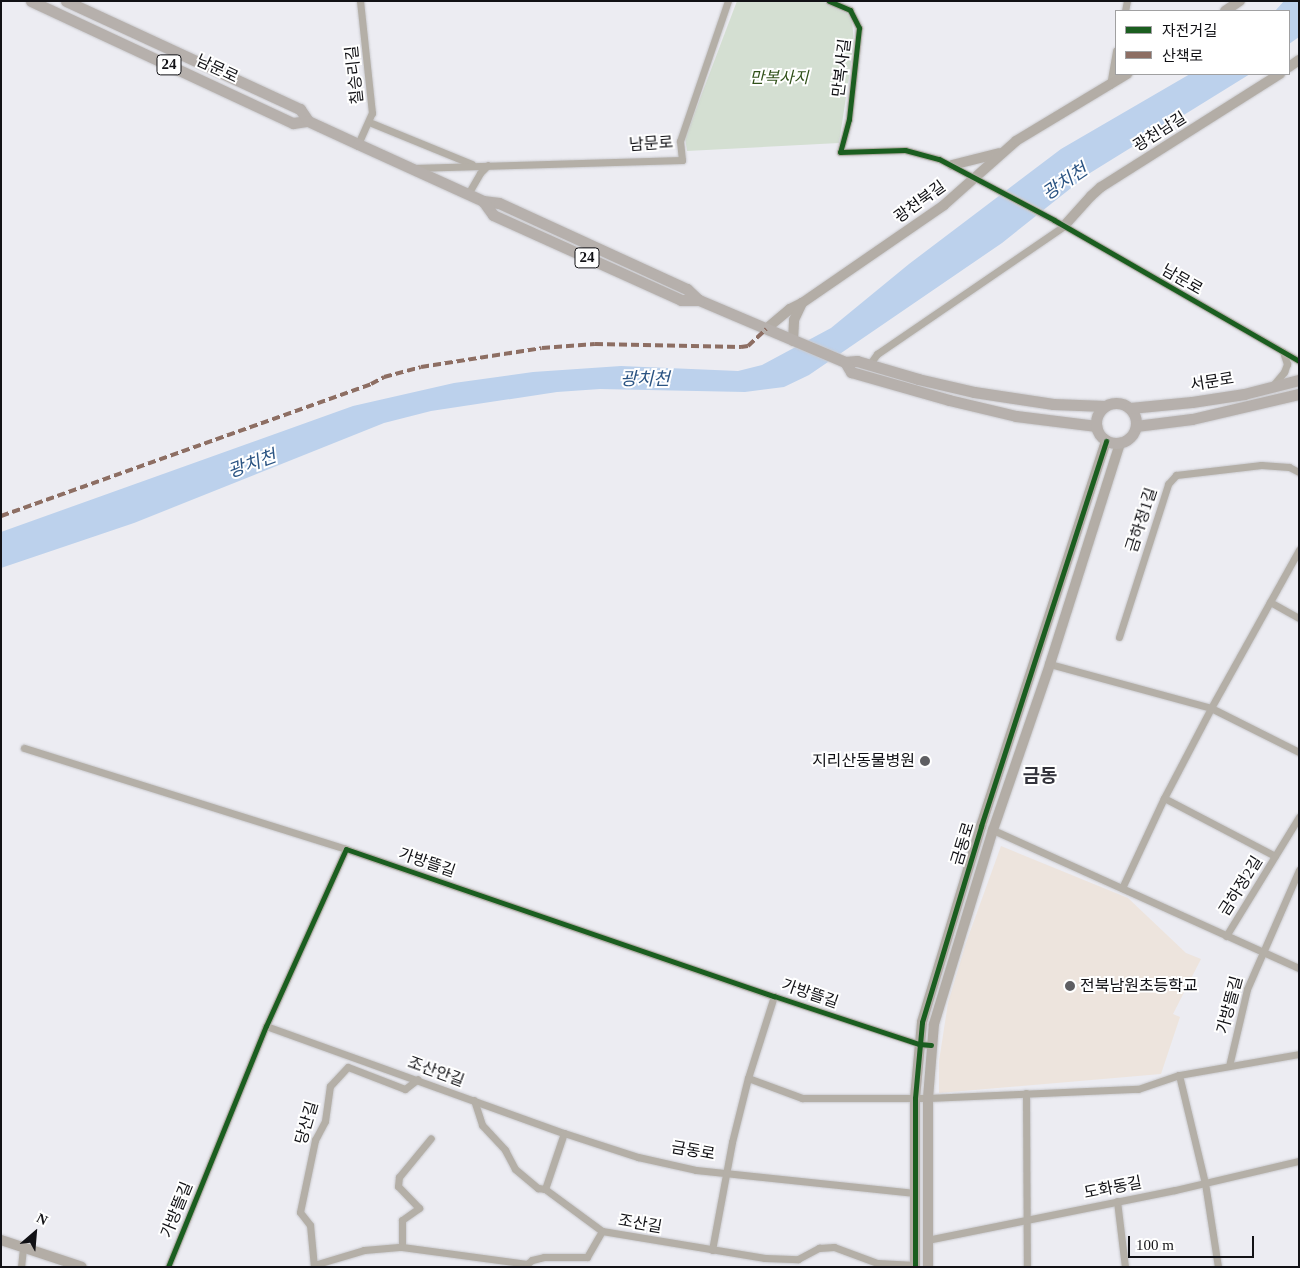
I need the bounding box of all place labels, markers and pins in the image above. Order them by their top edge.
place label: 지리산동물병원 [812,751,915,771]
marker: 지리산동물병원 [919,755,931,767]
place label: 전북남원초등학교 [1080,976,1198,996]
marker: 전북남원초등학교 [1064,980,1076,992]

